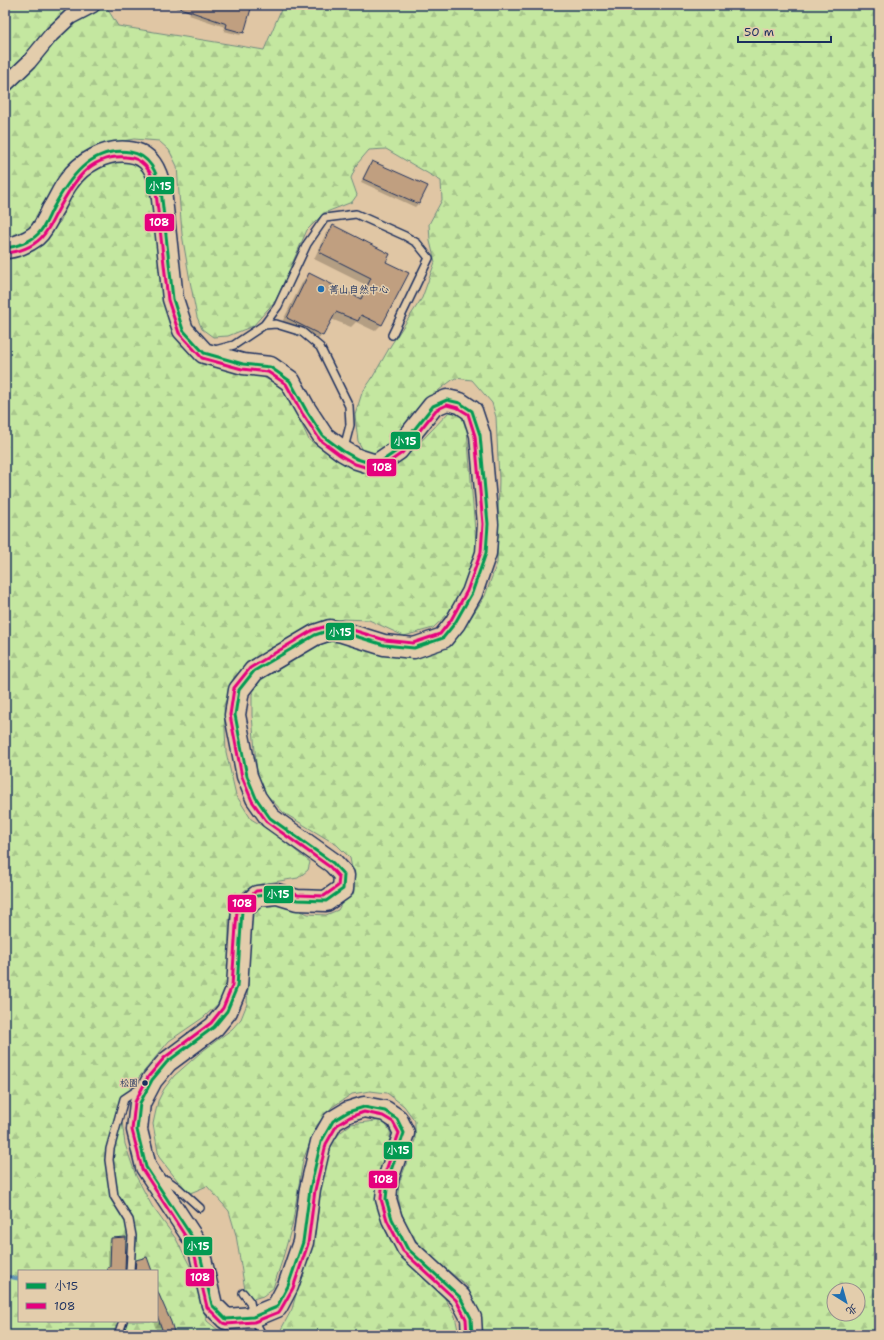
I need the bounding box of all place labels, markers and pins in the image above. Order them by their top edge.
place label: 菁山自然中心 [329,283,389,296]
marker: 菁山自然中心 [316,284,326,294]
place label: 松園 [120,1077,138,1089]
marker: 松園 [140,1078,150,1088]

